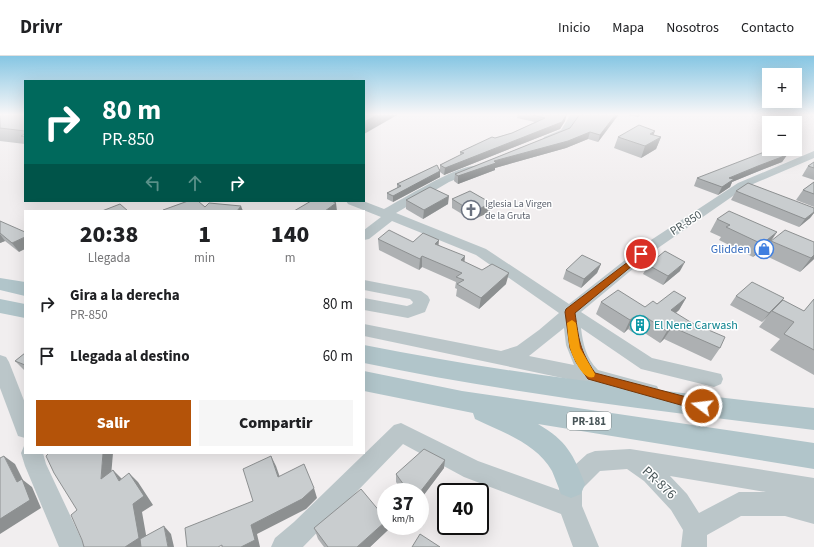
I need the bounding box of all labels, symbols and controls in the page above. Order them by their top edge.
text: Drivr [20,14,62,41]
text: Inicio [558,18,590,38]
text: Mapa [612,18,644,38]
text: Nosotros [666,18,719,38]
text: Contacto [741,18,794,38]
map controls [762,68,802,156]
button: + [762,68,802,108]
text: 80 m [102,90,161,130]
icon: right [36,96,88,148]
button: − [762,116,802,156]
text: PR-850 [102,127,154,152]
icon: left [142,172,164,194]
icon: ahead [184,172,206,194]
icon: right [226,172,248,194]
place label: Iglesia La Virgen de la Gruta [485,197,552,223]
church icon: Iglesia La Virgen de la Gruta [460,199,482,221]
street label: PR-850 [667,206,705,240]
text: 20:38 [80,217,138,252]
text: 1 [198,217,211,252]
text: 140 [271,217,309,252]
pin [624,237,658,271]
shop icon: Glidden [753,238,775,260]
place label: Glidden [711,241,750,258]
icon: arrive [630,243,652,265]
text: Llegada [88,249,130,267]
text: min [194,249,215,267]
text: m [285,249,295,267]
text: Gira a la derecha [70,285,180,306]
icon: right [36,293,58,315]
text: 80 m [323,294,353,315]
text: PR-850 [70,306,108,324]
building icon: El Nene Carwash [629,314,651,336]
place label: El Nene Carwash [654,317,738,334]
icon: arrive [36,345,58,367]
text: Llegada al destino [70,346,190,367]
text: 60 m [323,346,353,367]
position arrow [681,385,723,427]
button: Salir [36,400,191,446]
button: Compartir [199,400,353,446]
road number: PR-181 [567,412,611,430]
street label: PR-876 [637,462,681,504]
speed limit sign: 40 [437,483,489,535]
text: 37 [392,490,414,518]
text: km/h [392,512,414,526]

